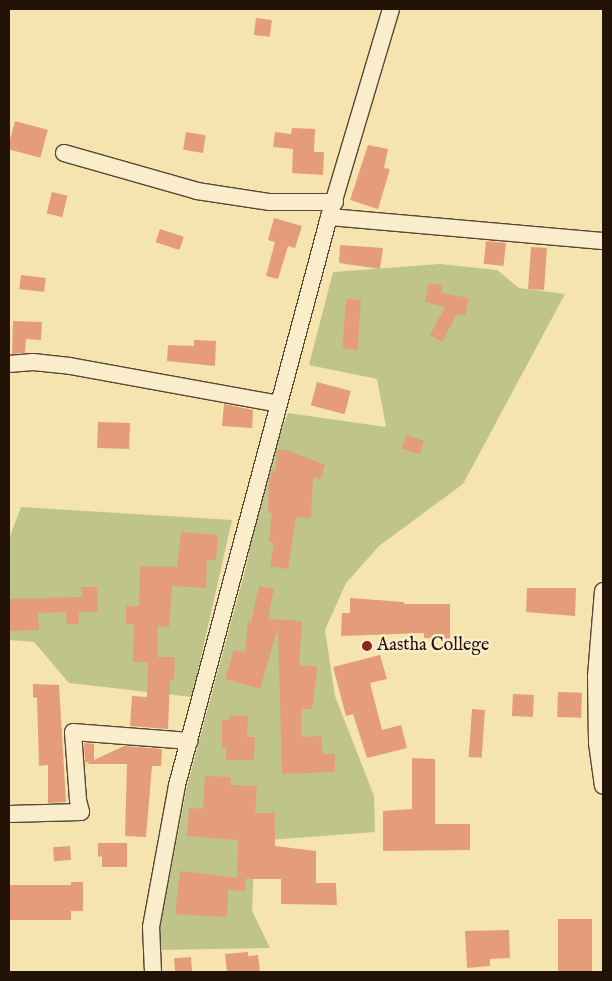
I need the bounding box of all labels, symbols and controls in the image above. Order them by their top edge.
place label: Aastha College [377,635,489,657]
marker: Aastha College [361,640,373,652]

